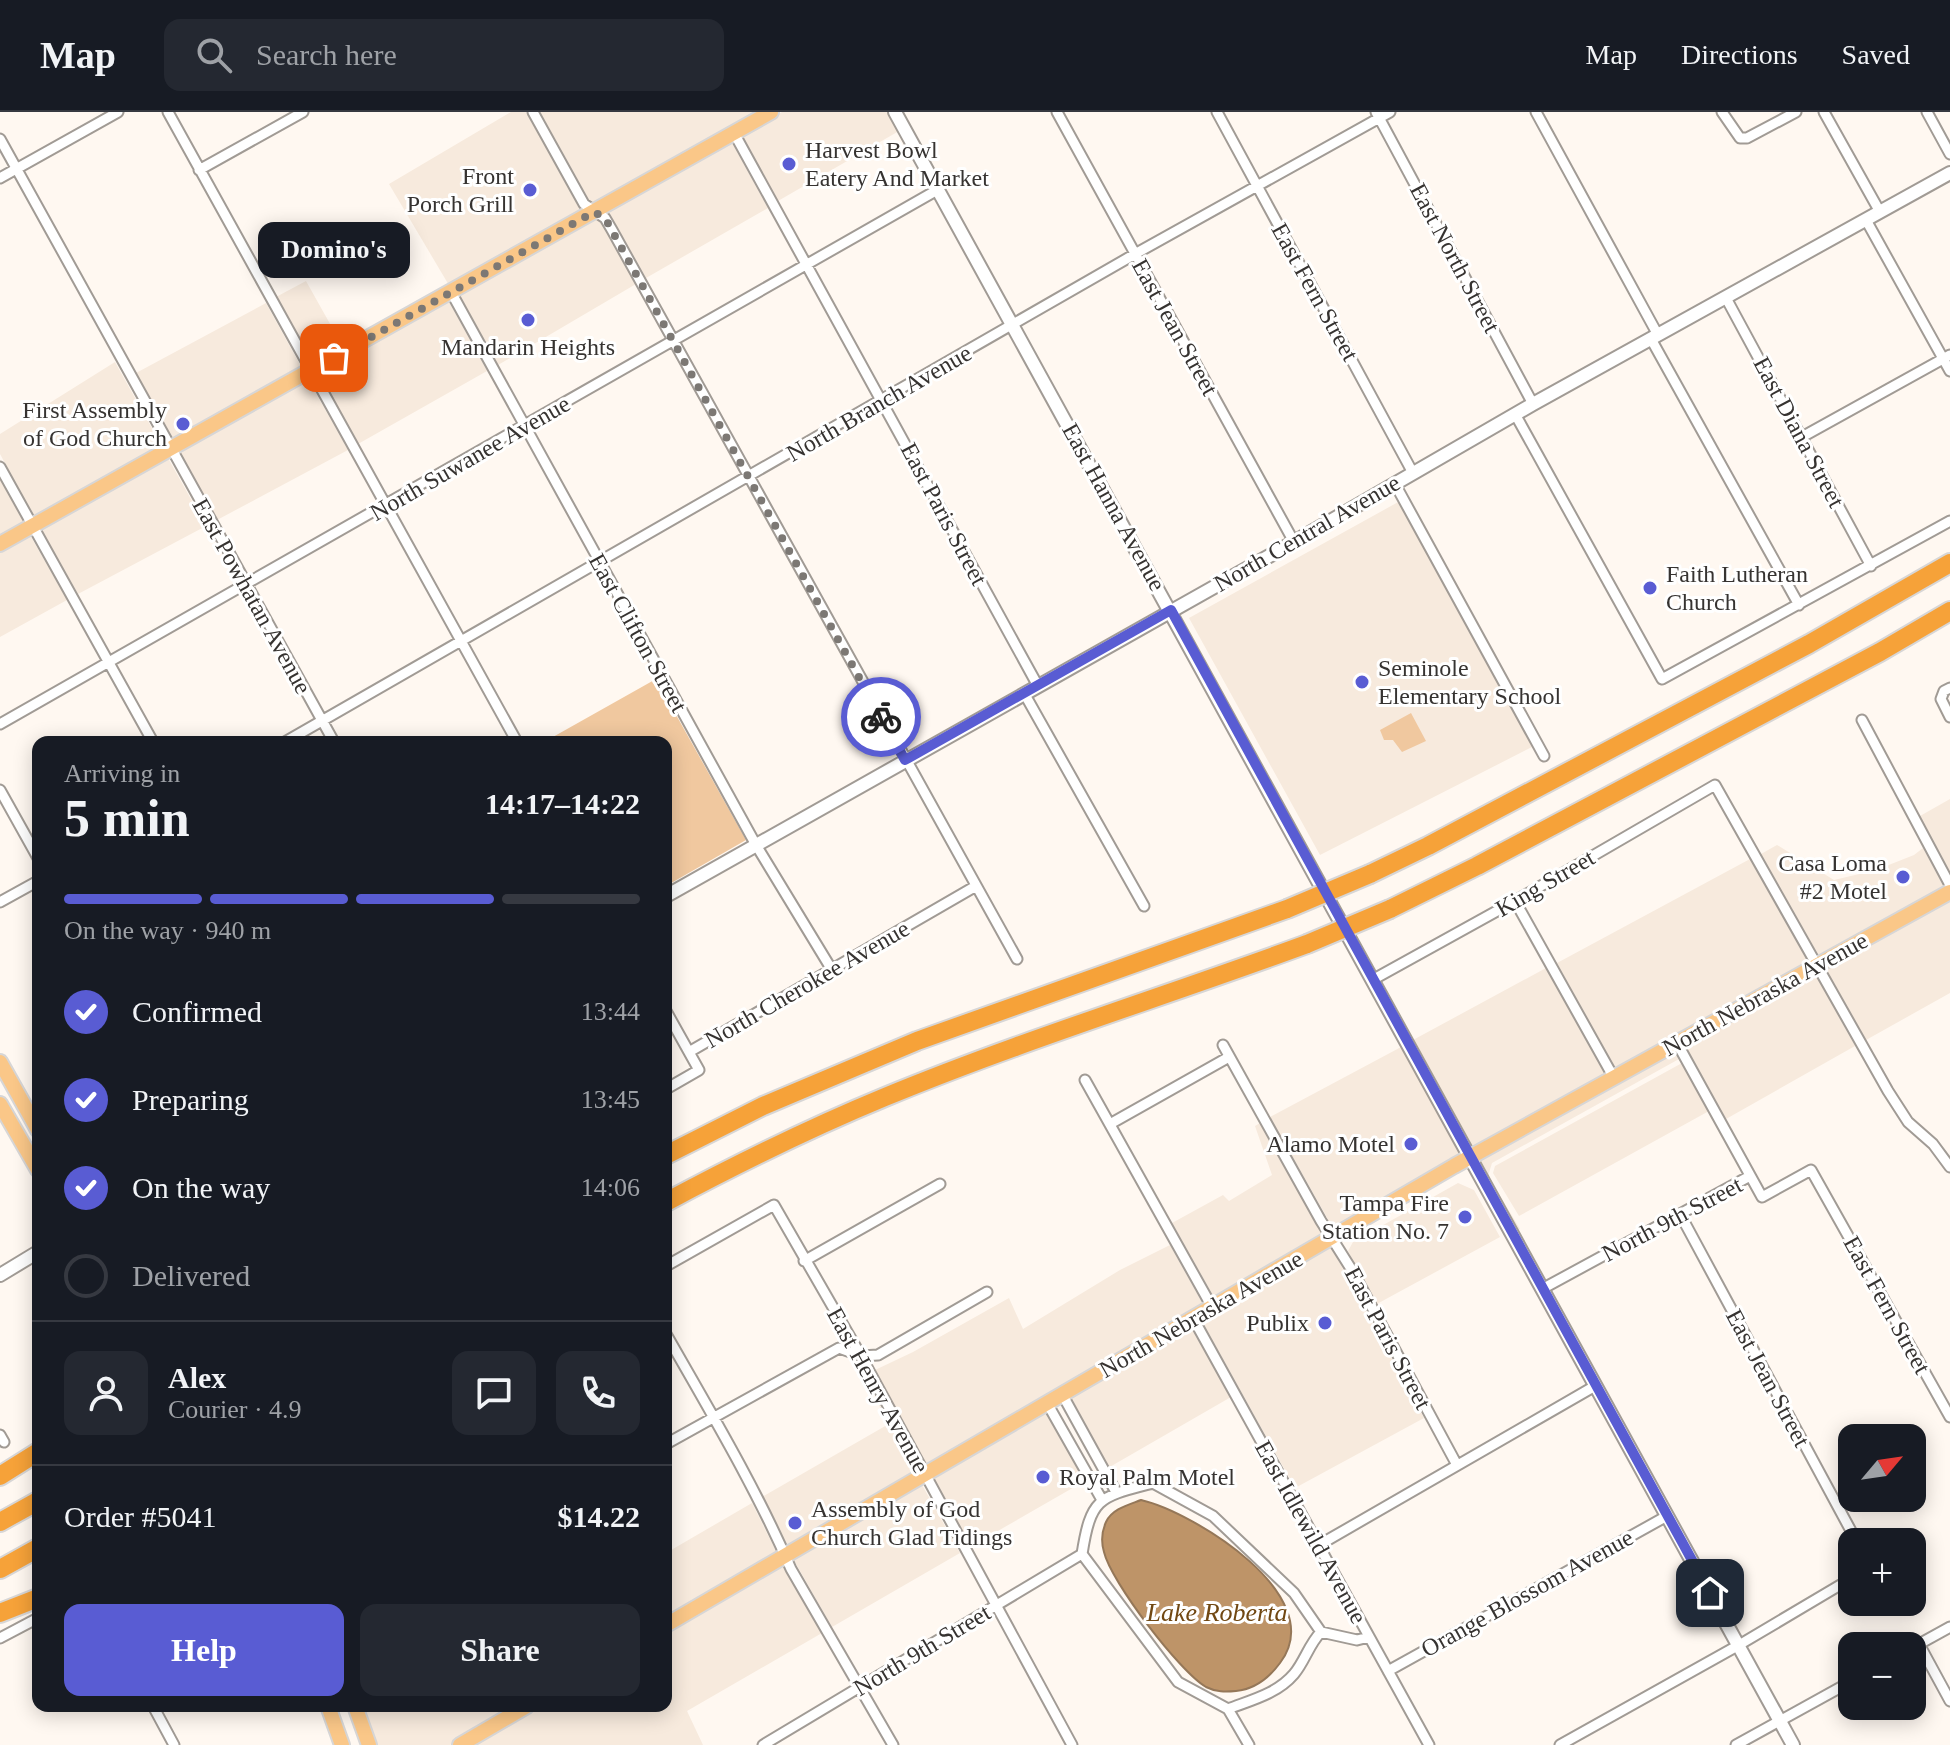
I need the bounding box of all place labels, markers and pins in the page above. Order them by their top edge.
place label: Harvest Bowl Eatery And Market [805,137,989,191]
marker: Harvest Bowl Eatery And Market [780,155,798,173]
place label: Front Porch Grill [407,163,514,217]
marker: Front Porch Grill [521,181,539,199]
callout: Domino's [258,222,410,278]
marker: Mandarin Heights [519,311,537,329]
pin [300,324,368,392]
place label: Mandarin Heights [441,334,615,360]
place label: First Assembly of God Church [22,397,167,451]
marker: First Assembly of God Church [174,415,192,433]
place label: Faith Lutheran Church [1666,561,1808,615]
marker: Faith Lutheran Church [1641,579,1659,597]
place label: Seminole Elementary School [1378,655,1562,709]
marker: Seminole Elementary School [1353,673,1371,691]
place label: Casa Loma #2 Motel [1778,850,1887,904]
marker: Casa Loma #2 Motel [1894,868,1912,886]
place label: Alamo Motel [1266,1131,1395,1157]
marker: Alamo Motel [1402,1135,1420,1153]
place label: Tampa Fire Station No. 7 [1322,1190,1449,1244]
marker: Tampa Fire Station No. 7 [1456,1208,1474,1226]
place label: Publix [1246,1310,1309,1336]
marker: Publix [1316,1314,1334,1332]
place label: Royal Palm Motel [1059,1464,1235,1490]
marker: Royal Palm Motel [1034,1468,1052,1486]
place label: Assembly of God Church Glad Tidings [811,1496,1012,1550]
marker: Assembly of God Church Glad Tidings [786,1514,804,1532]
pin [1676,1559,1744,1627]

